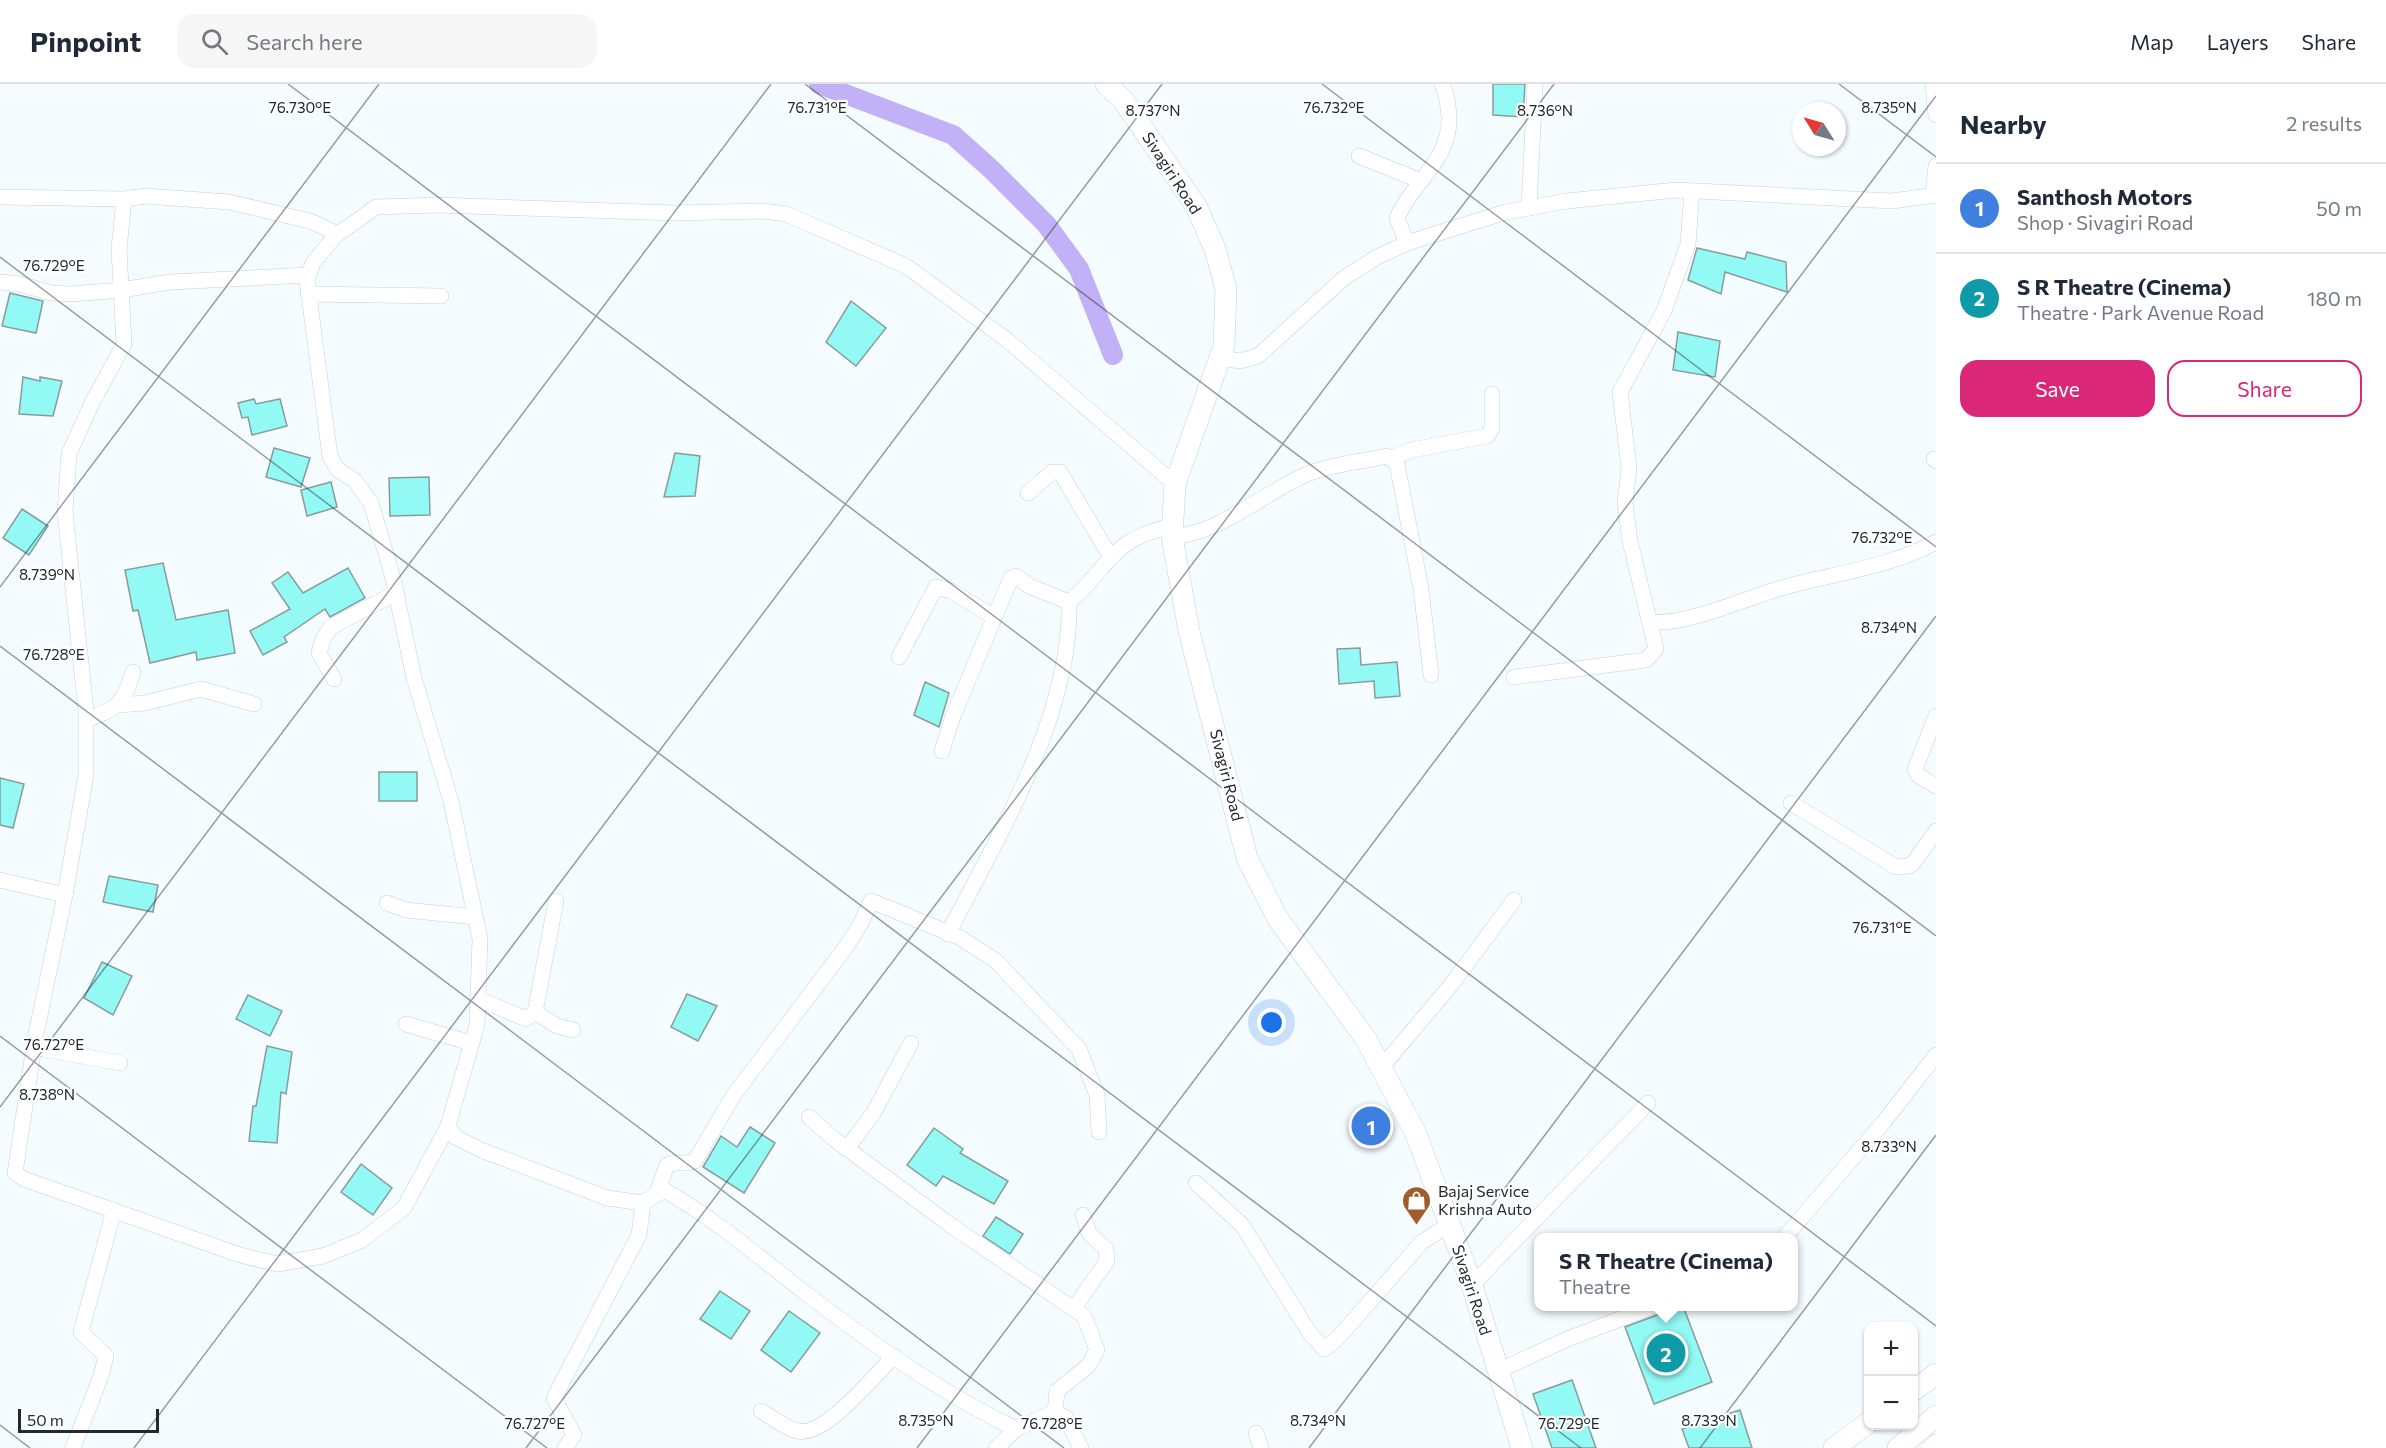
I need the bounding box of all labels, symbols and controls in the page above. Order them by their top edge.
search box [177,14,597,68]
text: Pinpoint [30,24,141,58]
icon: search [198,25,231,58]
text: Search here [246,28,363,55]
text: Map [2130,29,2174,54]
text: Layers [2207,29,2269,54]
text: Share [2302,29,2356,54]
text: 76.730°E [269,98,331,116]
text: 76.731°E [787,98,847,116]
text: 76.732°E [1304,98,1365,116]
text: 8.735°N [1861,98,1917,116]
text: 8.737°N [1125,101,1181,119]
text: 8.736°N [1517,101,1573,119]
north arrow [1792,102,1846,156]
text: Nearby [1960,108,2047,139]
text: 2 results [2286,111,2362,135]
street label: Sivagiri Road [1139,128,1206,217]
text: Santhosh Motors [2017,183,2192,210]
text: 1 [1975,196,1984,220]
text: 50 m [2316,196,2362,220]
text: Shop · Sivagiri Road [2017,210,2193,234]
text: 76.729°E [23,256,85,274]
text: S R Theatre (Cinema) [2017,273,2231,300]
text: 2 [1974,286,1985,310]
text: 180 m [2307,286,2362,310]
text: Theatre · Park Avenue Road [2017,300,2264,324]
button: Save [1960,360,2155,417]
button: Share [2167,360,2362,417]
text: 76.732°E [1852,528,1913,546]
text: 8.739°N [19,565,75,583]
text: 8.734°N [1861,618,1917,636]
text: 76.728°E [23,645,85,663]
street label: Sivagiri Road [1207,727,1248,823]
text: 76.731°E [1852,918,1912,936]
your location [1257,1008,1286,1037]
text: 76.727°E [24,1035,84,1053]
text: 8.738°N [19,1085,75,1103]
pin: 1 [1352,1104,1390,1148]
text: 8.733°N [1861,1137,1917,1155]
place label: Bajaj Service Krishna Auto [1438,1181,1532,1218]
shop icon: Bajaj Service Krishna Auto [1401,1184,1433,1226]
popup [1534,1233,1798,1311]
street label: Sivagiri Road [1449,1242,1496,1337]
text: S R Theatre (Cinema) [1559,1247,1773,1274]
text: Theatre [1559,1274,1631,1298]
map controls [1864,1322,1918,1430]
button: + [1864,1322,1918,1376]
pin: 2 [1646,1330,1686,1376]
button: − [1864,1376,1918,1430]
scale bar [18,1406,159,1434]
text: 50 m [27,1410,64,1429]
text: 8.735°N [898,1411,954,1429]
text: 8.734°N [1290,1411,1346,1429]
text: 8.733°N [1681,1411,1737,1429]
text: 76.727°E [505,1414,565,1432]
text: 76.728°E [1021,1414,1083,1432]
text: 76.729°E [1538,1414,1600,1432]

